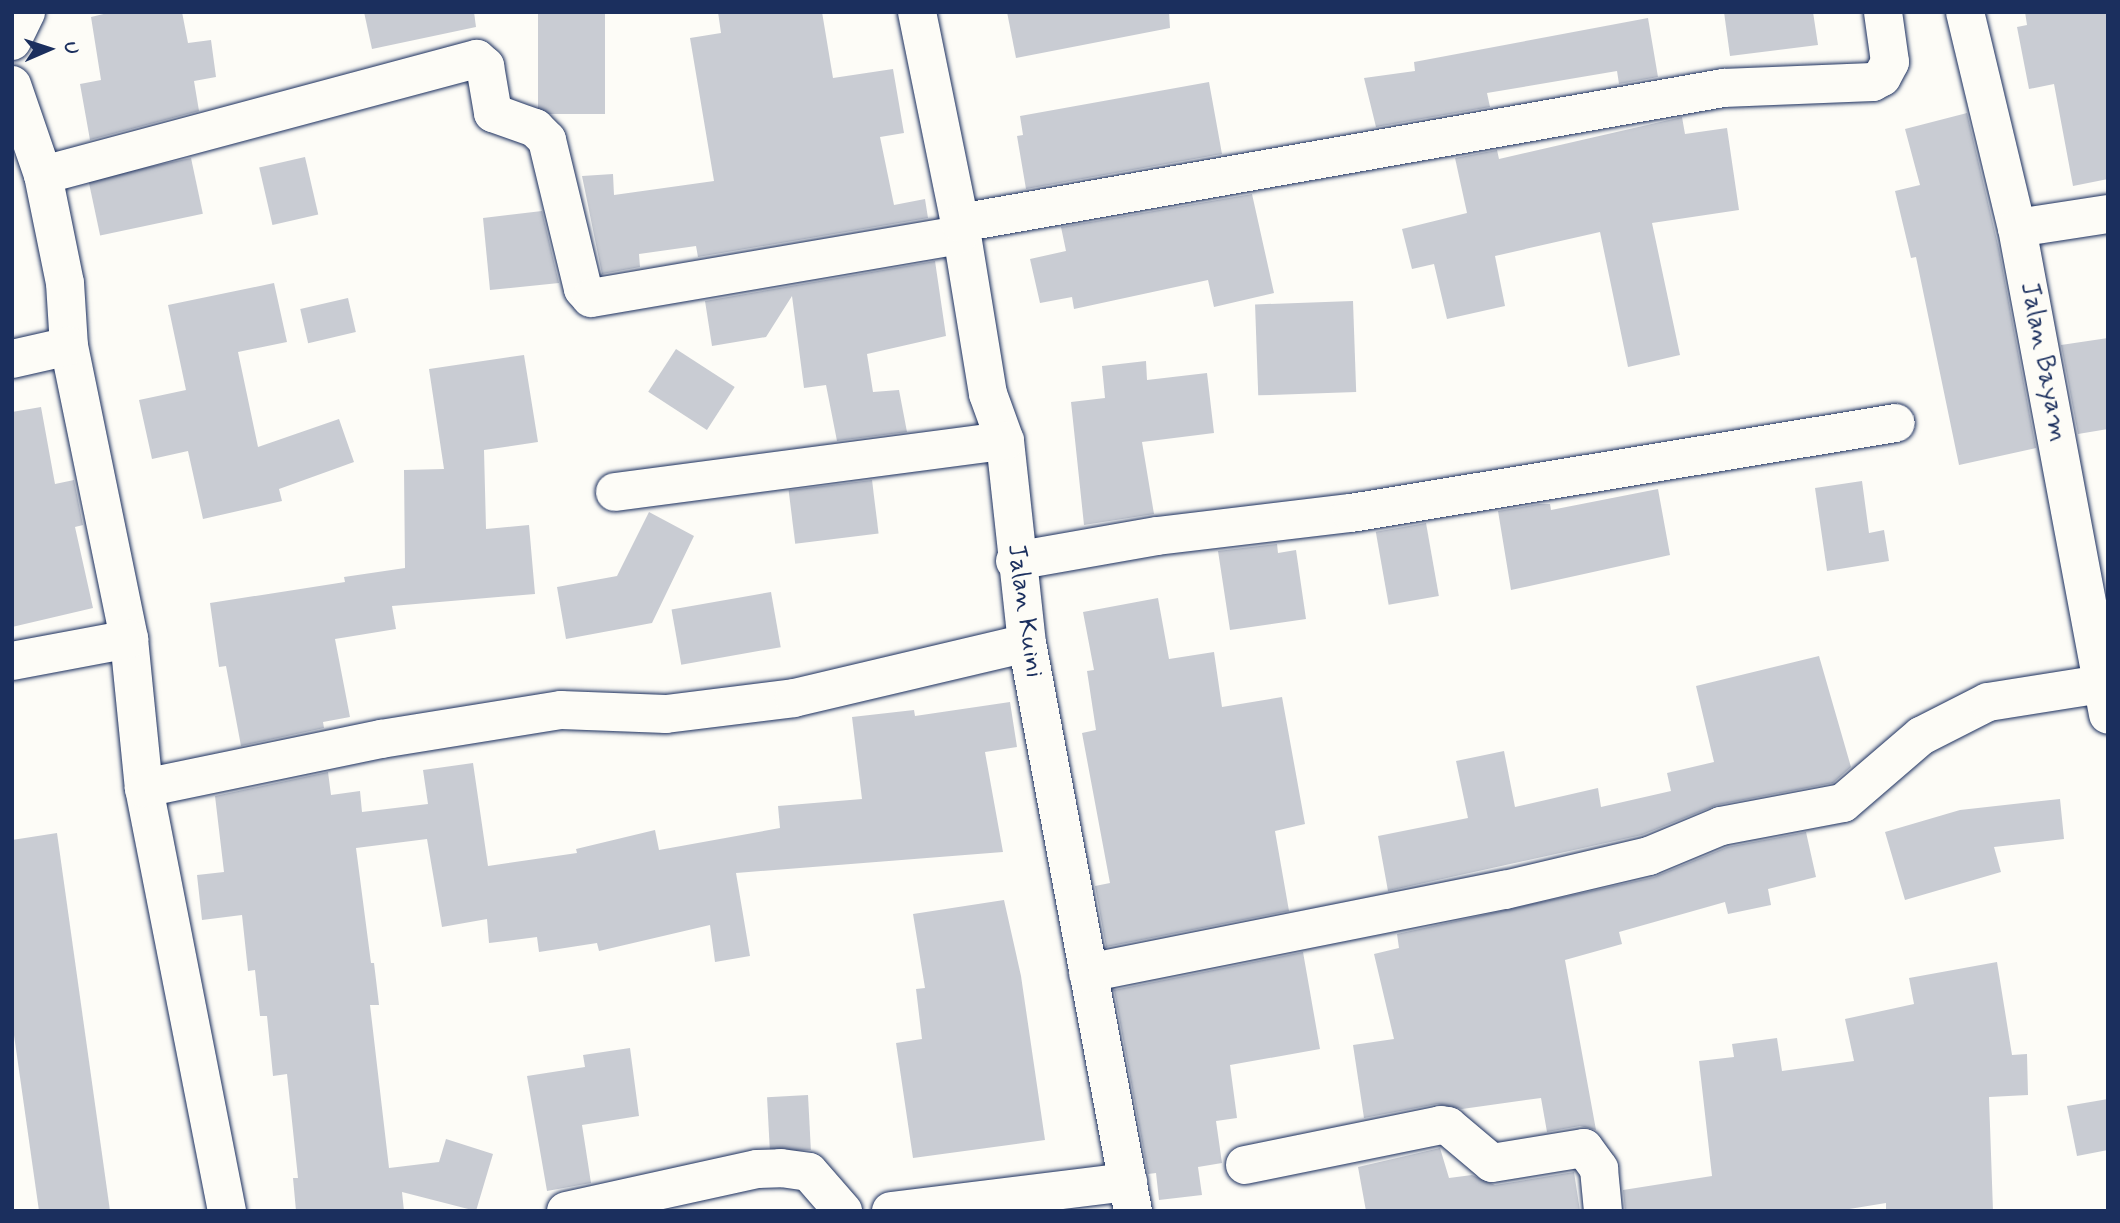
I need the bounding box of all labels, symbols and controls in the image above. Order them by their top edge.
north arrow [14,14,84,84]
text: U [58,41,83,55]
street label: Jalan Bayam [2013,281,2073,443]
street label: Jalan Kuini [999,543,1049,679]

